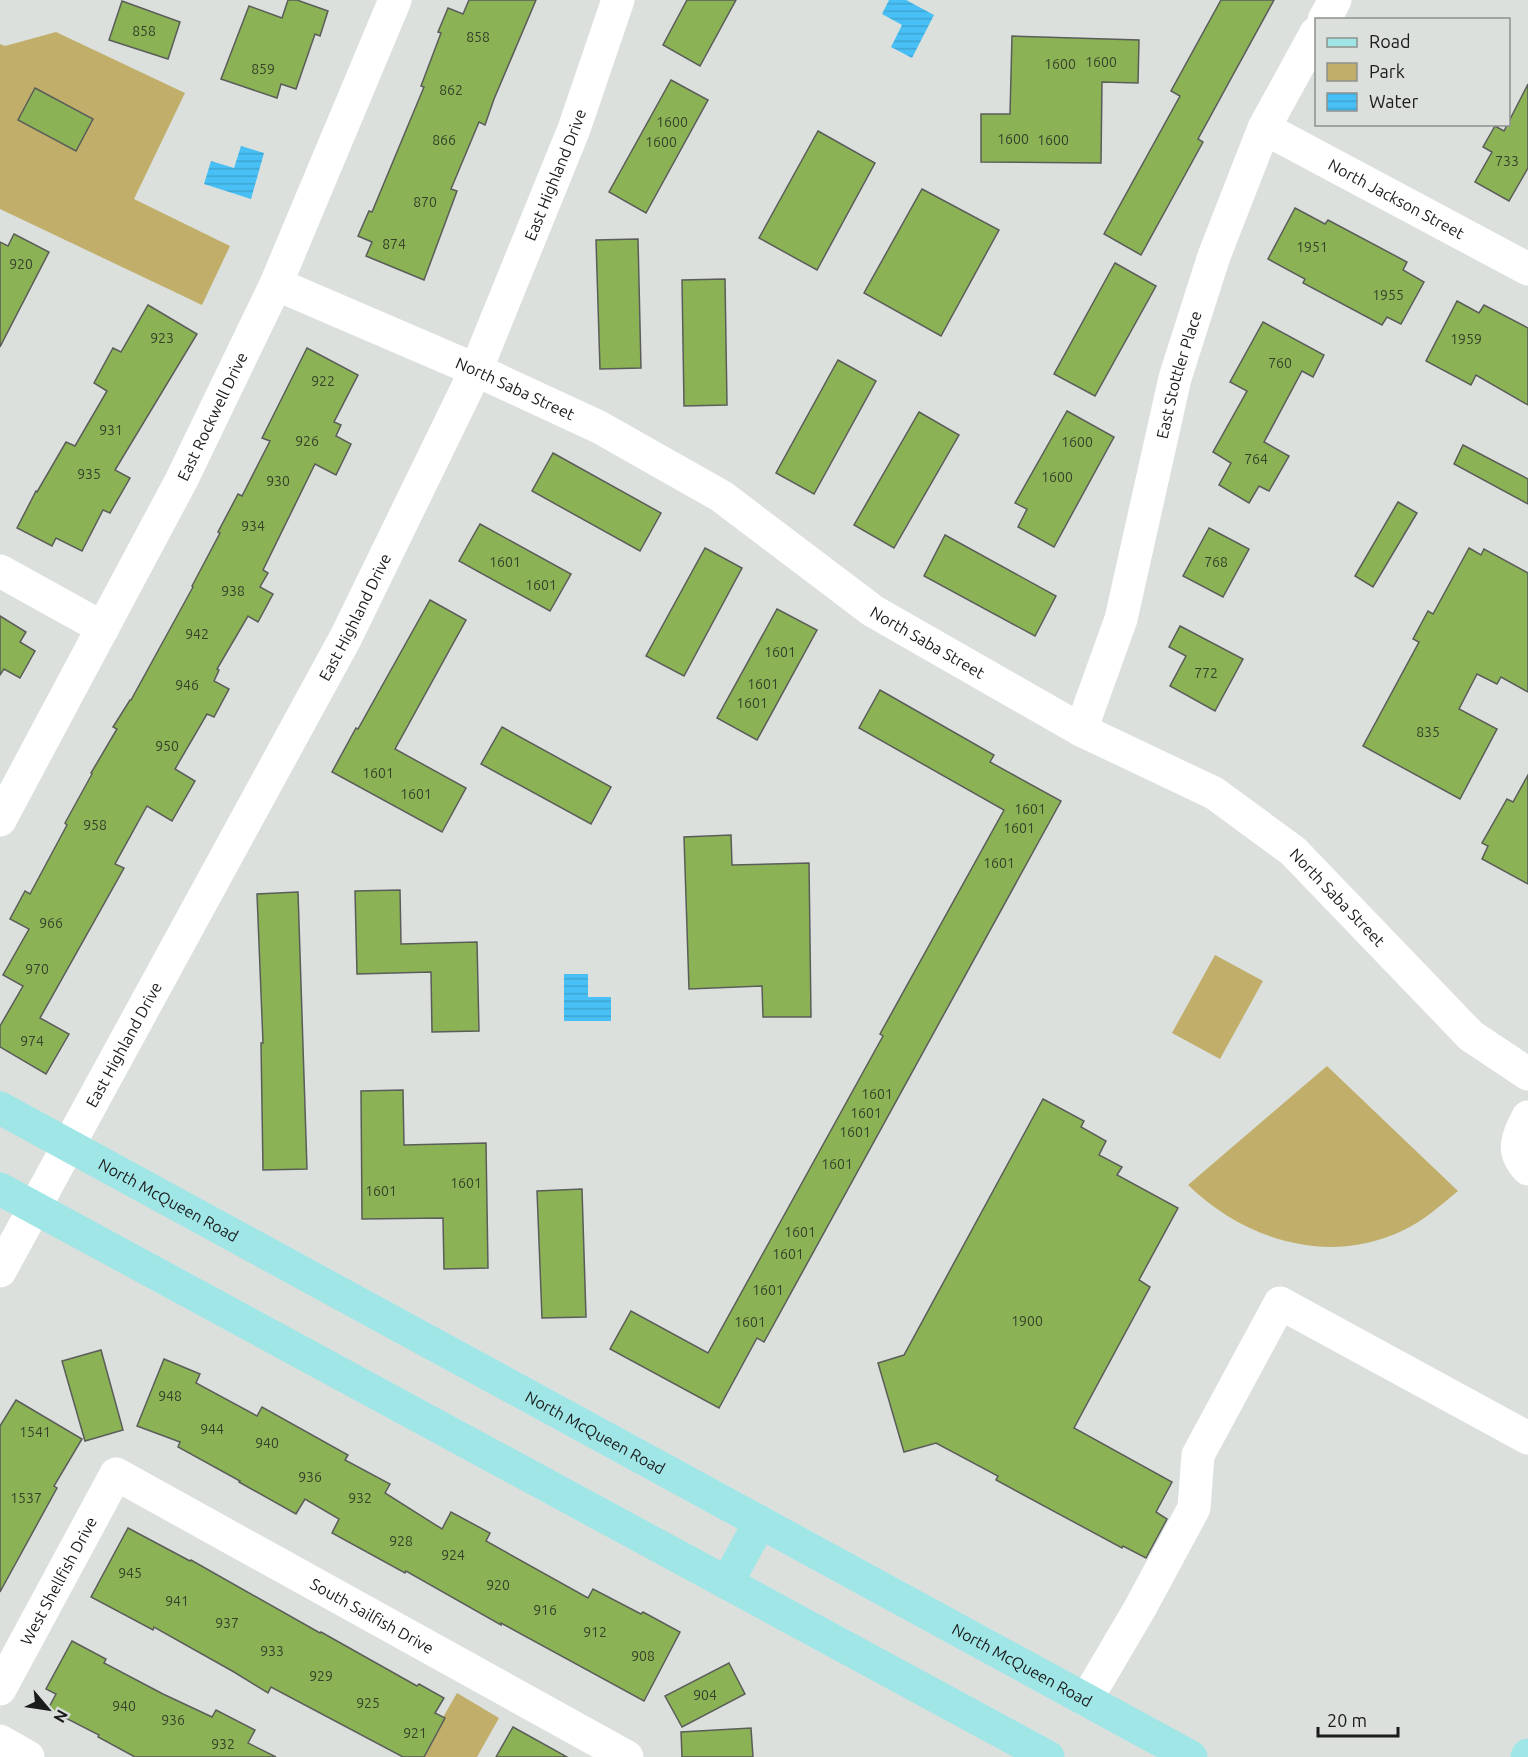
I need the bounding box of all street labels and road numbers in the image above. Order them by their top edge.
street label: East Highland Drive [521,107,589,243]
street label: North Jackson Street [1325,155,1468,243]
street label: East Stottler Place [1153,309,1205,440]
street label: East Rockwell Drive [174,349,251,483]
street label: North Saba Street [453,353,578,424]
street label: East Highland Drive [315,551,394,684]
street label: North Saba Street [867,603,989,682]
street label: North Saba Street [1286,845,1389,950]
street label: East Highland Drive [82,979,165,1110]
street label: North McQueen Road [96,1155,242,1245]
street label: North McQueen Road [522,1387,668,1478]
street label: West Shellfish Drive [17,1514,100,1648]
street label: South Sailfish Drive [307,1574,437,1657]
street label: North McQueen Road [949,1620,1095,1710]

